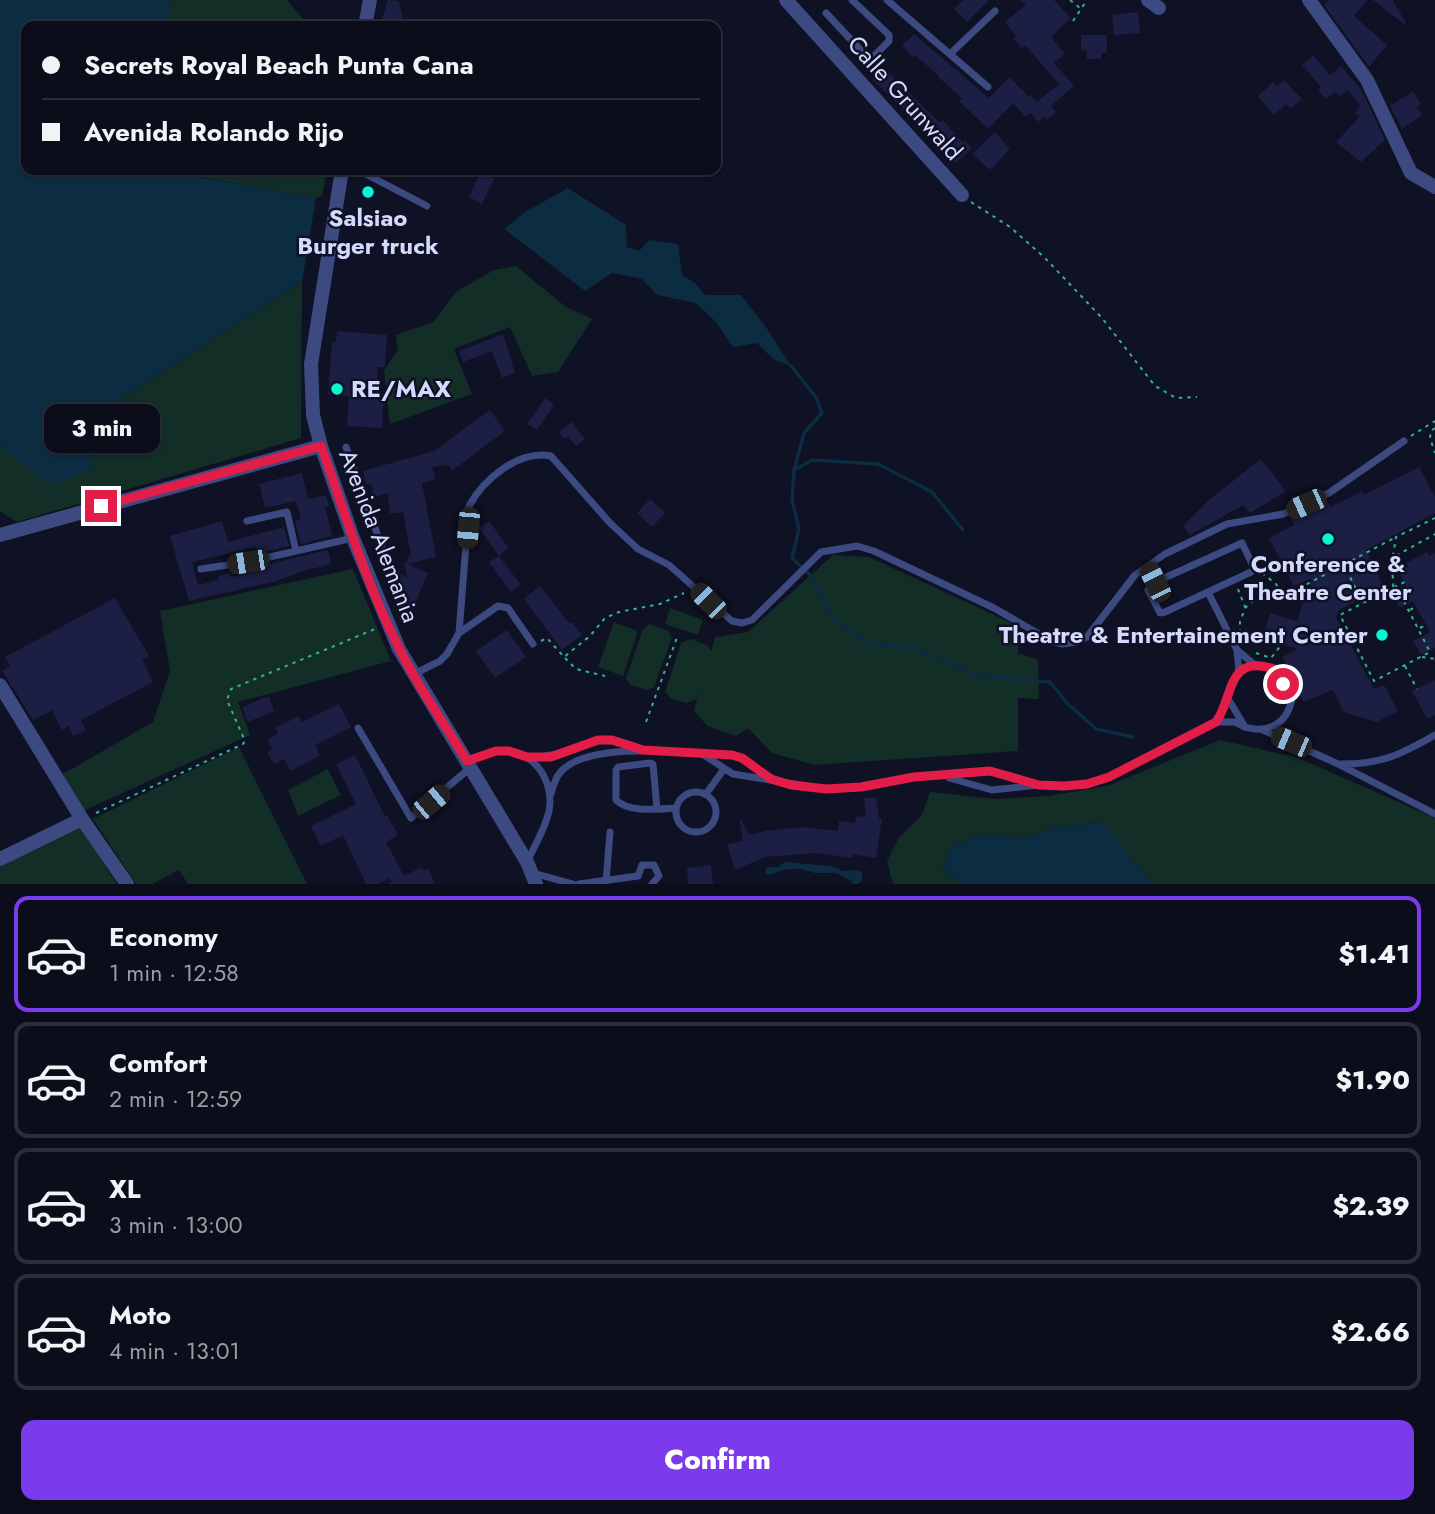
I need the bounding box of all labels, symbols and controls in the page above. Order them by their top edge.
street label: Calle Grunwald [840,27,971,168]
text: Secrets Royal Beach Punta Cana [84,46,474,84]
text: Avenida Rolando Rijo [84,113,344,151]
marker: Salsiao Burger truck [360,184,376,200]
place label: Salsiao Burger truck [297,200,439,263]
place label: RE/MAX [351,371,452,406]
marker: RE/MAX [329,381,345,397]
callout: 3 min [43,405,159,454]
text: 3 min [72,411,132,445]
street label: Avenida Alemania [330,444,429,627]
car [1283,486,1330,522]
route end [85,490,117,522]
car [456,506,481,550]
marker: Conference & Theatre Center [1320,531,1336,547]
place label: Conference & Theatre Center [1244,546,1412,609]
car [226,548,271,576]
car [1137,559,1174,605]
car [686,579,731,623]
place label: Theatre & Entertainement Center [999,617,1368,652]
marker: Theatre & Entertainement Center [1374,627,1390,643]
route start [1267,668,1299,700]
car [1268,724,1315,760]
car [409,780,454,824]
text: Economy [109,918,218,956]
icon: car [25,923,88,986]
text: $1.41 [1339,935,1410,973]
text: 1 min · 12:58 [109,956,239,990]
text: Comfort [109,1044,207,1082]
icon: car [25,1049,88,1112]
text: $1.90 [1335,1061,1410,1099]
text: 2 min · 12:59 [109,1082,242,1116]
text: XL [109,1170,141,1208]
icon: car [25,1175,88,1238]
text: $2.39 [1332,1187,1410,1225]
text: 3 min · 13:00 [109,1208,243,1242]
text: Moto [109,1296,171,1334]
icon: car [25,1301,88,1364]
text: $2.66 [1331,1313,1410,1351]
text: 4 min · 13:01 [109,1334,240,1368]
button: Confirm [21,1420,1414,1500]

